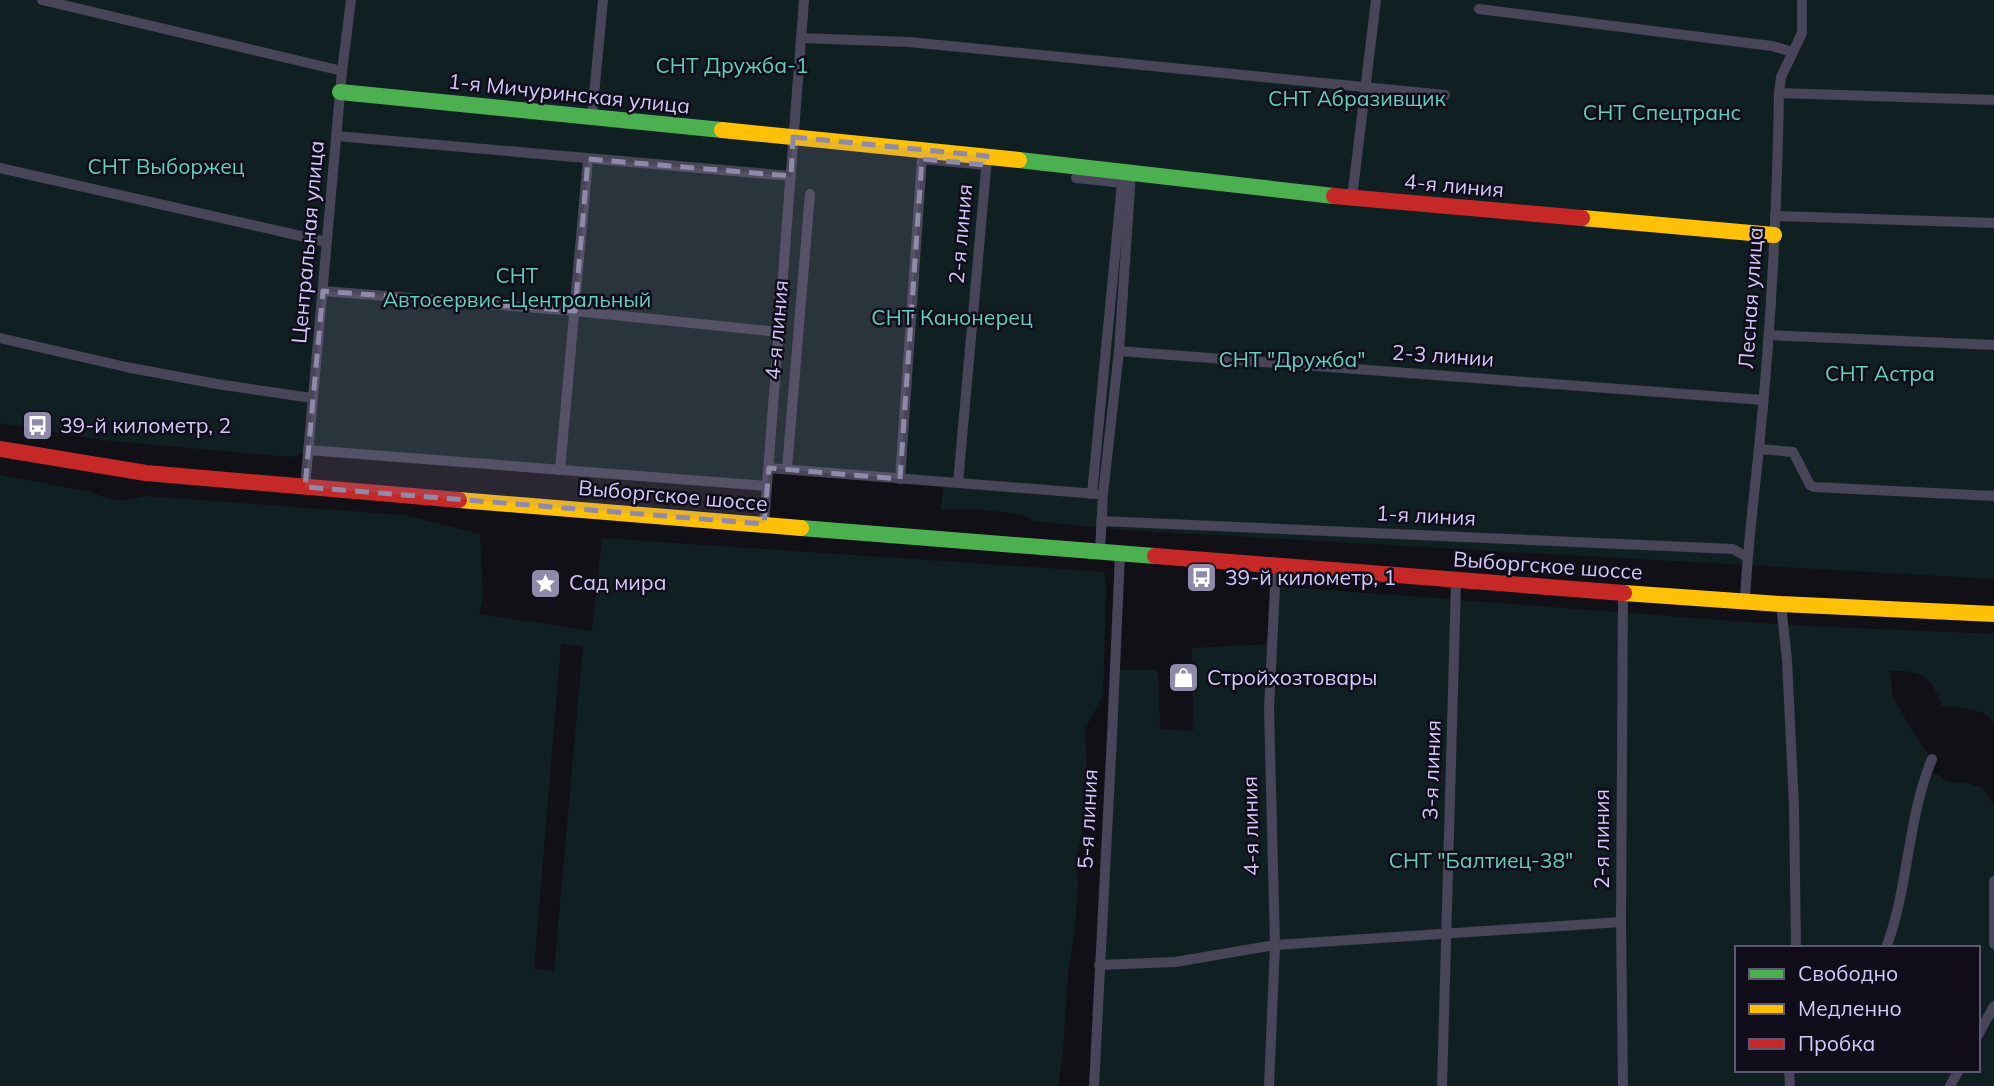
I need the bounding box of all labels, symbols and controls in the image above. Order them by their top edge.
park label: СНТ Дружба-1 [655,52,809,78]
street label: 1-я Мичуринская улица [447,67,691,119]
park label: СНТ Абразивщик [1268,85,1447,111]
park label: СНТ Спецтранс [1583,99,1741,125]
street label: Центральная улица [285,139,329,345]
park label: СНТ Выборжец [87,153,245,179]
street label: 4-я линия [1403,168,1505,202]
street label: 2-я линия [943,183,977,285]
street label: Лесная улица [1732,226,1768,370]
park label: СНТ Автосервис-Центральный [383,262,651,312]
street label: 4-я линия [759,279,793,381]
park label: СНТ Канонерец [871,304,1033,330]
street label: 2-3 линии [1391,338,1495,372]
park label: СНТ "Дружба" [1218,346,1366,372]
park label: СНТ Астра [1825,360,1935,386]
bus stop icon: 39-й километр, 2 [20,409,54,443]
place label: 39-й километр, 2 [60,412,231,438]
street label: Выборгское шоссе [577,474,769,516]
street label: 1-я линия [1375,499,1477,531]
street label: Выборгское шоссе [1452,545,1644,585]
bus stop icon: 39-й километр, 1 [1185,561,1219,595]
place label: 39-й километр, 1 [1225,564,1396,590]
place icon: Сад мира [529,566,563,600]
place label: Сад мира [569,569,666,595]
shop icon: Стройхозтовары [1167,661,1201,695]
place label: Стройхозтовары [1207,664,1377,690]
street label: 3-я линия [1416,720,1446,820]
street label: 5-я линия [1071,768,1103,870]
street label: 4-я линия [1236,776,1264,876]
street label: 2-я линия [1588,789,1614,889]
park label: СНТ "Балтиец-38" [1389,847,1573,873]
legend [1735,946,1980,1072]
text: Свободно [1798,960,1898,986]
text: Медленно [1798,995,1902,1021]
text: Пробка [1798,1030,1875,1056]

